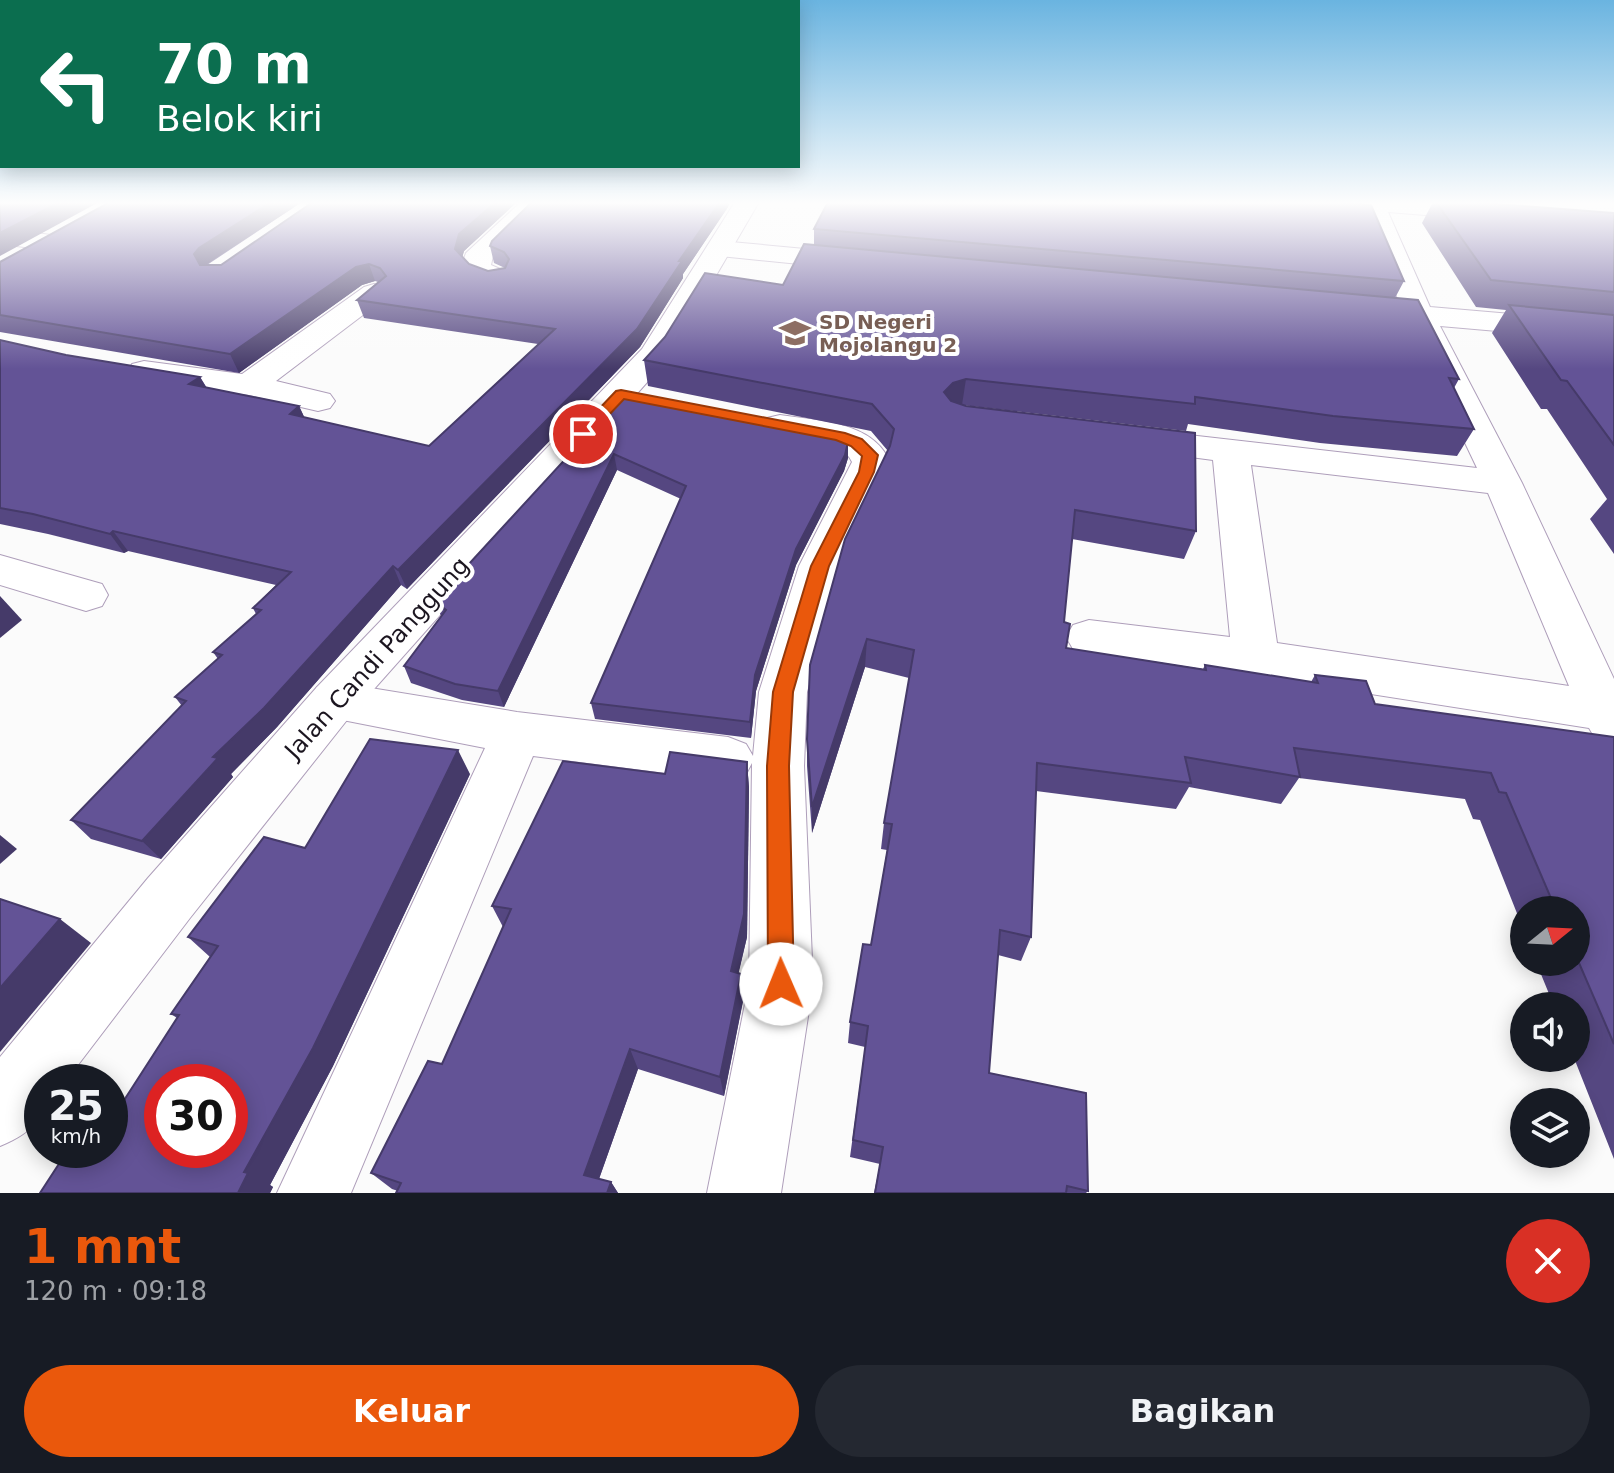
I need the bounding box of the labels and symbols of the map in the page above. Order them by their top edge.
place label: SD Negeri Mojolangu 2 [819,310,957,357]
school or university icon: SD Negeri Mojolangu 2 [778,316,812,350]
pin [549,400,617,468]
street label: Jalan Candi Panggung [278,551,475,766]
north arrow [1510,896,1590,976]
position arrow [739,942,823,1026]
speed limit sign: 30 [144,1064,248,1168]

